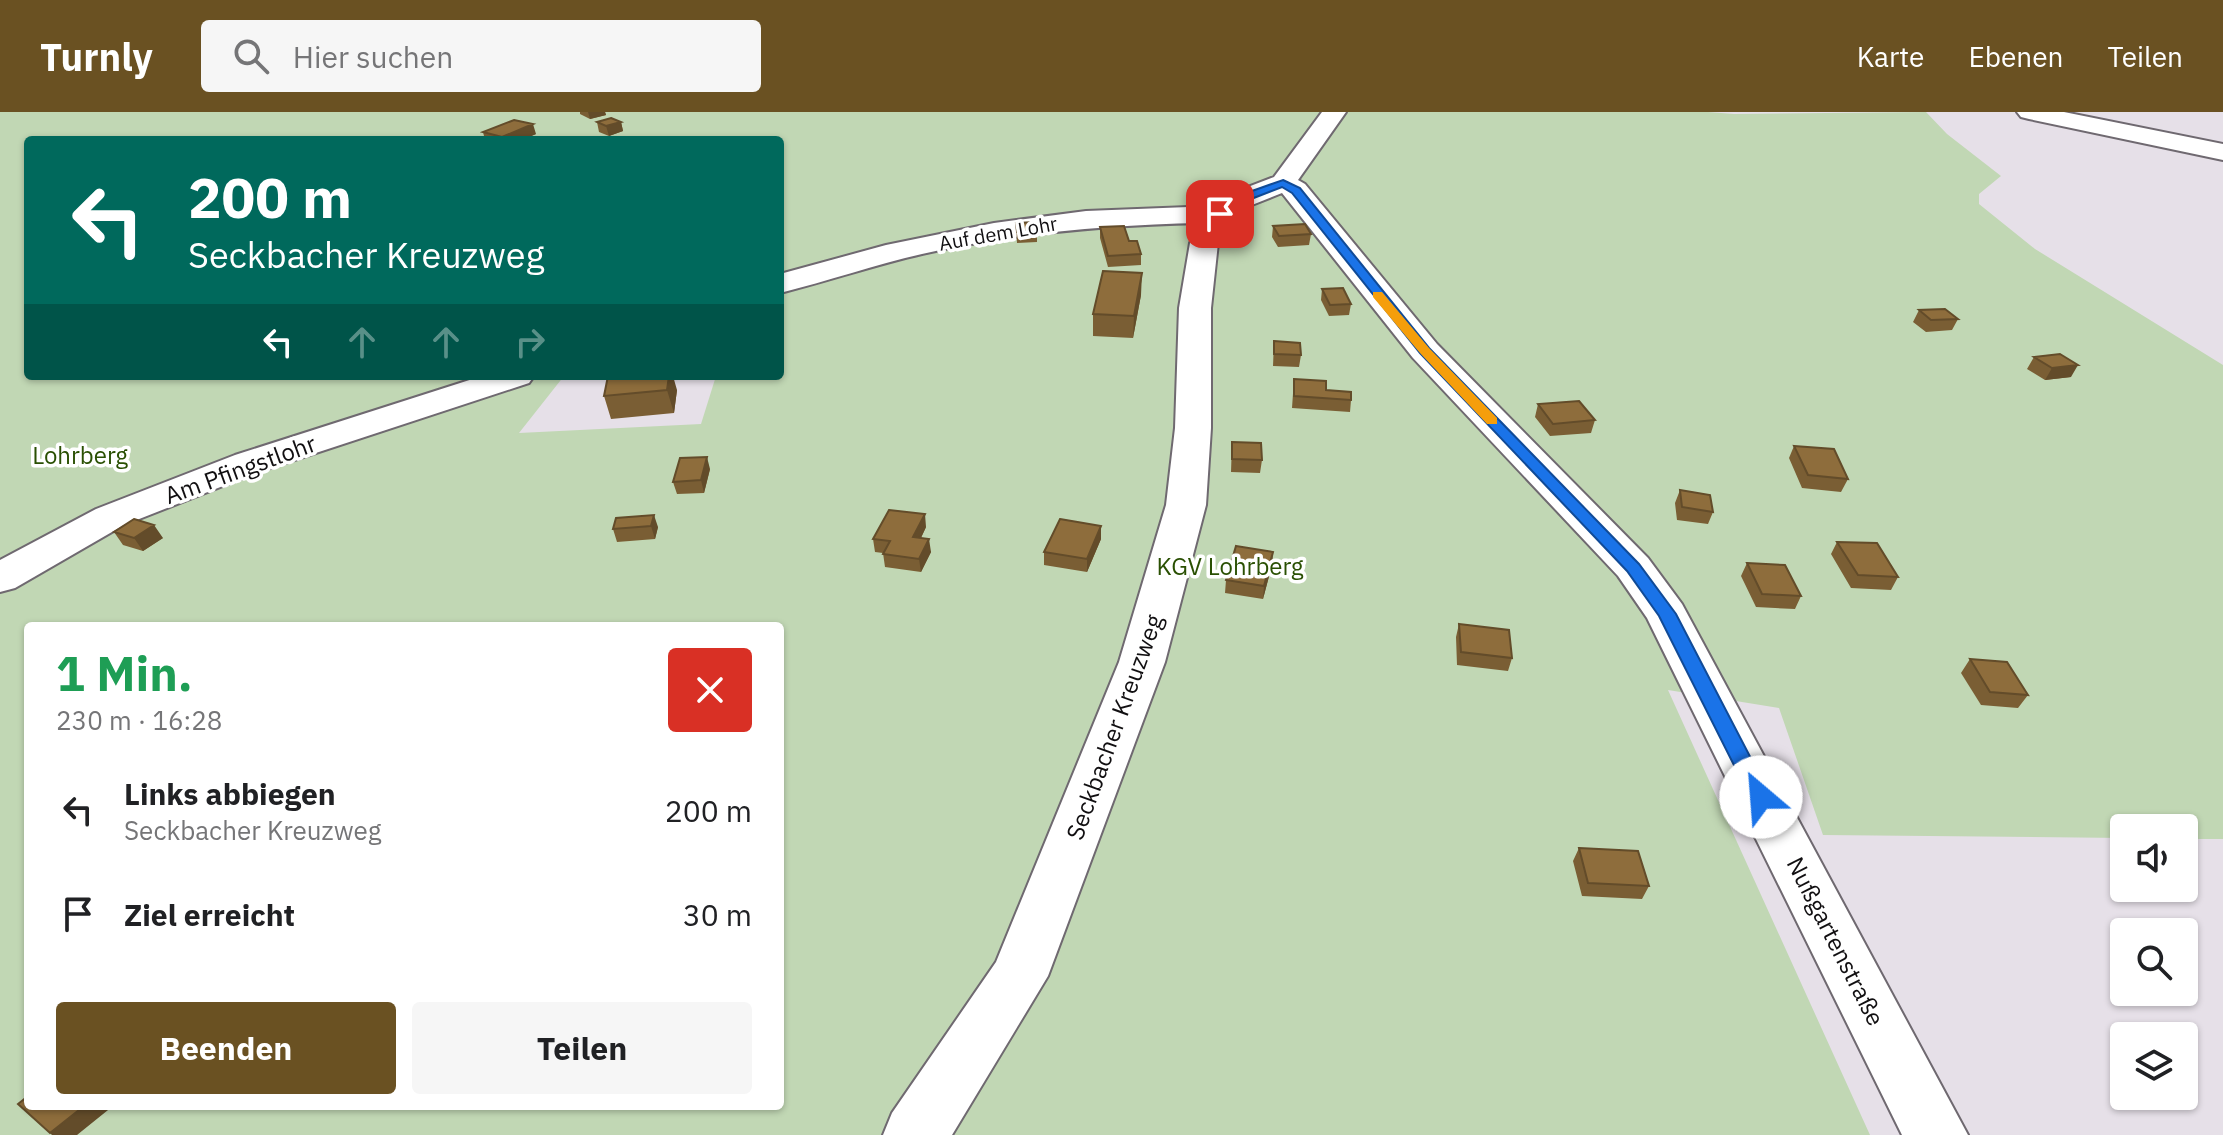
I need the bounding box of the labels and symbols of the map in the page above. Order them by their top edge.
pin [1186,180,1254,248]
street label: Auf dem Lohr [937,209,1059,257]
street label: Am Pfingstlohr [160,427,320,511]
park label: Lohrberg [32,439,128,471]
park label: KGV Lohrberg [1157,550,1304,582]
street label: Seckbacher Kreuzweg [1058,610,1170,844]
position arrow [1719,755,1803,839]
street label: Nußgartenstraße [1780,851,1892,1031]

